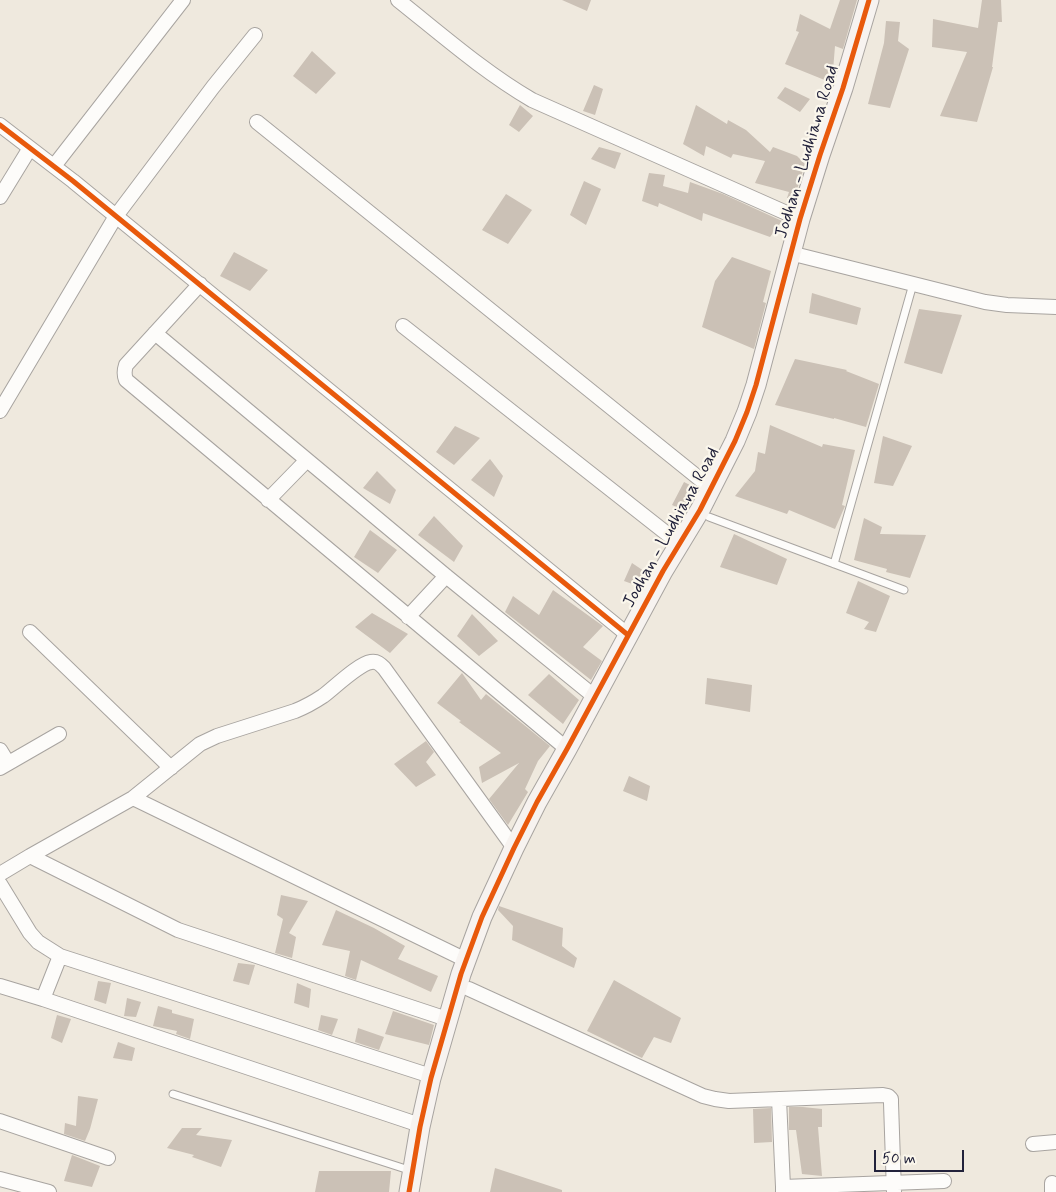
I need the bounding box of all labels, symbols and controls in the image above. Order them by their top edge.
street label: Jodhan - Ludhiana Road [771,63,845,241]
street label: Jodhan - Ludhiana Road [619,444,725,612]
scale bar [876,1140,966,1172]
text: 50 m [882,1149,916,1169]

